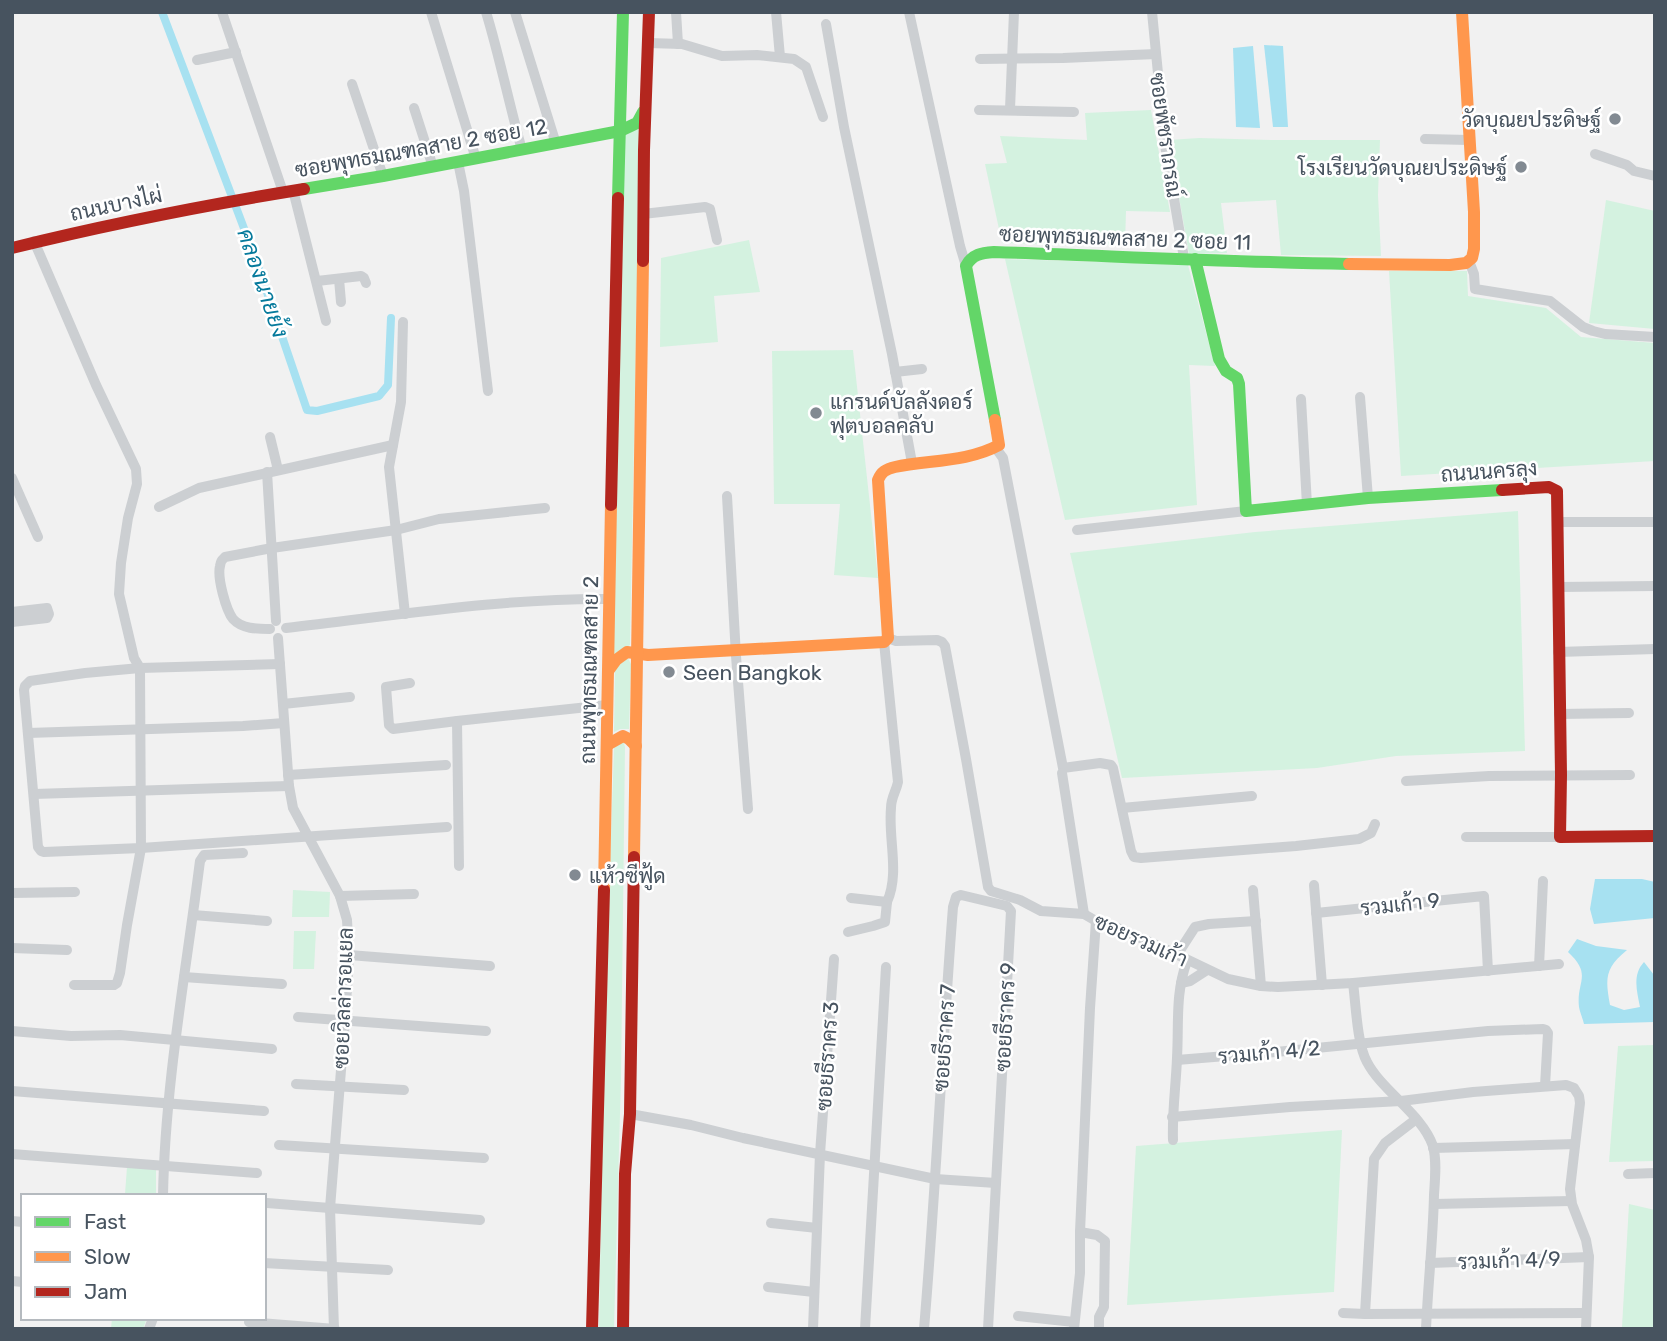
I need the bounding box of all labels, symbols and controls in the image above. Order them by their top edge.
street label: ซอยพัชราภรณ์ [1145,71,1188,199]
place label: วัดบุณยประดิษฐ์ [1462,106,1601,134]
marker: วัดบุณยประดิษฐ์ [1607,111,1623,127]
street label: ซอยพุทธมณฑลสาย 2 ซอย 12 [293,113,549,184]
place label: โรงเรียนวัดบุณยประดิษฐ์ [1297,154,1507,182]
marker: โรงเรียนวัดบุณยประดิษฐ์ [1513,159,1529,175]
street label: ถนนบางไผ่ [68,182,164,226]
street label: ซอยพุทธมณฑลสาย 2 ซอย 11 [998,221,1252,257]
water label: คลองนายย้ง [231,225,295,341]
place label: แกรนด์บัลลังดอร์ ฟุตบอลคลับ [830,388,973,440]
marker: แกรนด์บัลลังดอร์ ฟุตบอลคลับ [808,405,824,421]
street label: ถนนนครลุง [1440,455,1538,489]
street label: ถนนพุทธมณฑลสาย 2 [575,576,605,764]
place label: Seen Bangkok [683,660,822,685]
marker: Seen Bangkok [661,664,677,680]
place label: แห้วซีฟู้ด [589,862,666,891]
marker: แห้วซีฟู้ด [567,867,583,883]
street label: รวมเก้า 9 [1359,887,1441,921]
street label: ซอยรวมเก้า [1090,908,1192,972]
street label: ซอยวิลล่ารอแยล [328,927,358,1069]
street label: ซอยธีราคร 9 [990,962,1020,1072]
street label: ซอยธีราคร 7 [928,983,960,1093]
street label: ซอยธีราคร 3 [811,1000,843,1112]
street label: รวมเก้า 4/2 [1217,1035,1321,1069]
legend [21,1194,266,1320]
text: Fast [84,1209,126,1234]
text: Slow [84,1244,131,1269]
street label: รวมเก้า 4/9 [1457,1246,1561,1274]
text: Jam [84,1279,128,1304]

